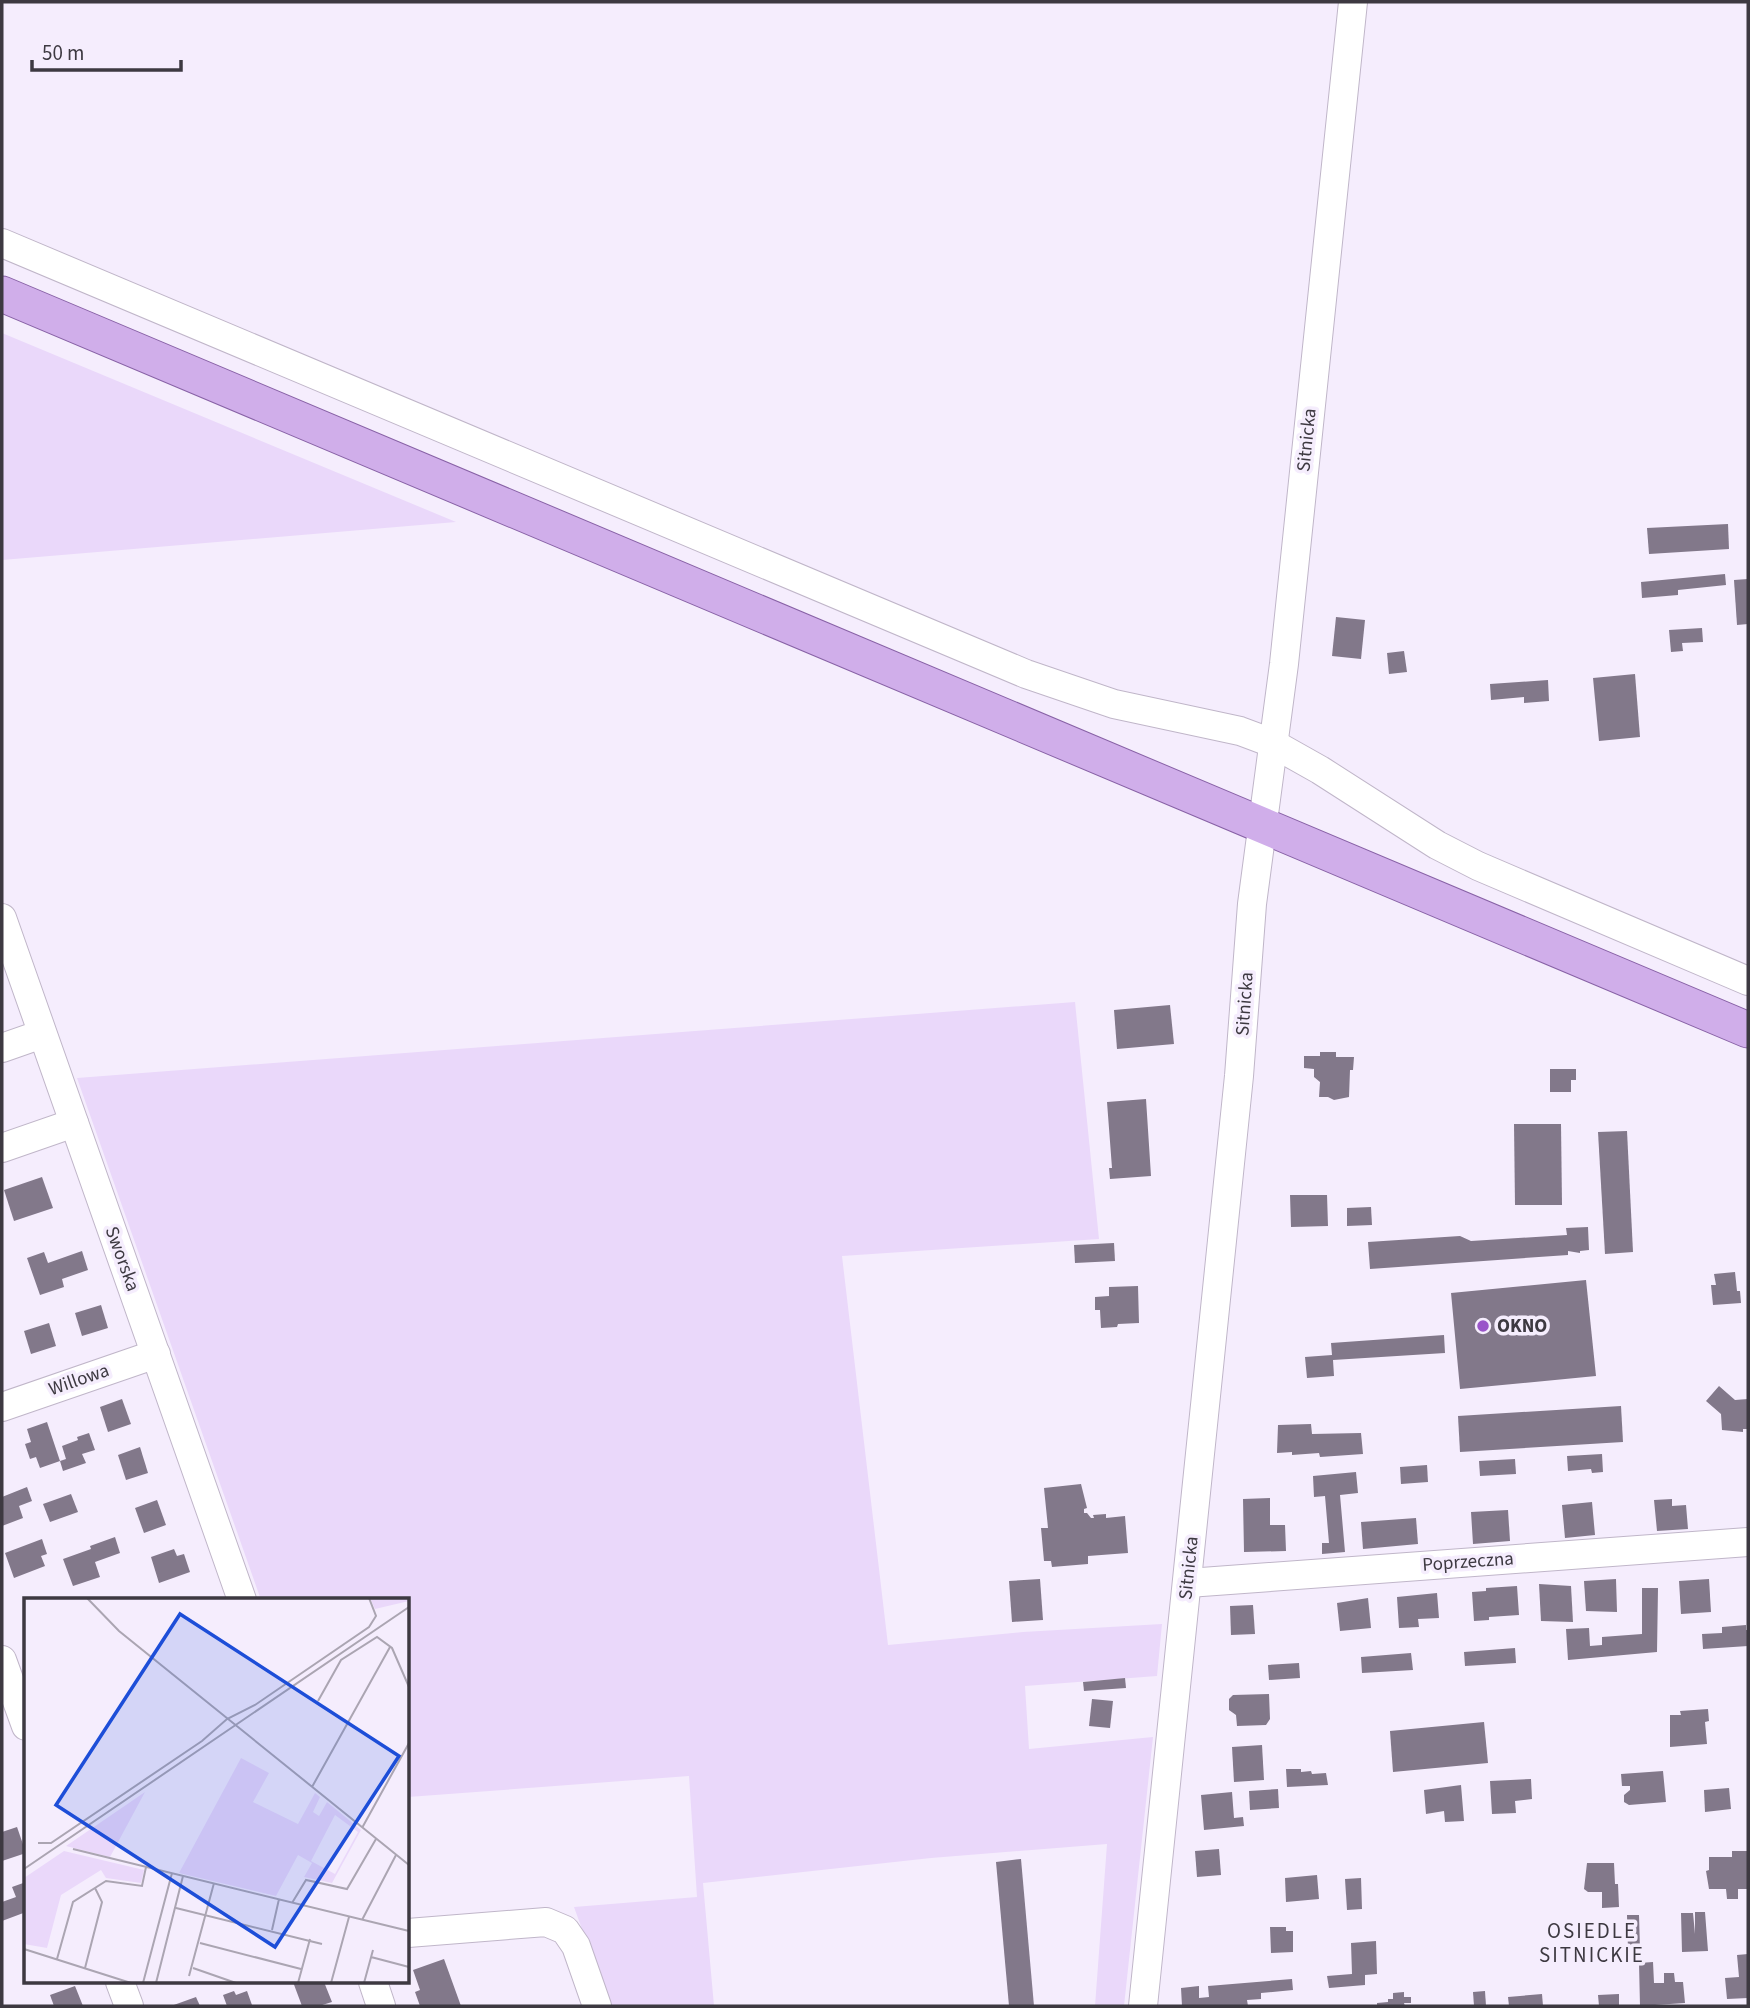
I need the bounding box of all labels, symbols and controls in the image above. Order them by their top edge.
scale bar [32,28,180,72]
text: 50 m [42,38,84,68]
street label: Sitnicka [1290,407,1324,473]
street label: Sitnicka [1229,971,1261,1037]
street label: Sworska [98,1223,146,1295]
place label: OKNO [1497,1313,1547,1340]
marker: OKNO [1475,1318,1491,1334]
street label: Willowa [45,1357,113,1403]
street label: Sitnicka [1172,1535,1206,1601]
street label: Poprzeczna [1421,1545,1515,1579]
inset map [24,1598,410,1983]
district label: OSIEDLE SITNICKIE [1539,1916,1645,1970]

